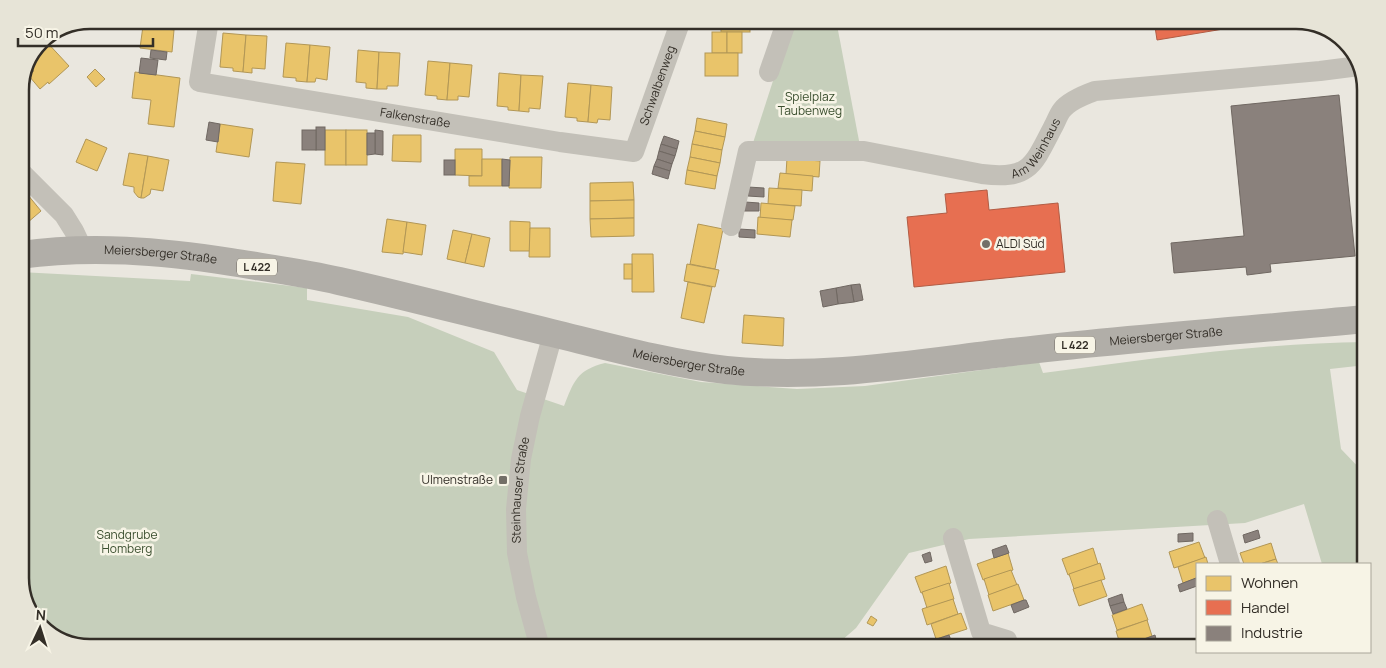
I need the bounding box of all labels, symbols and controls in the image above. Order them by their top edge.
scale bar [18,15,152,47]
text: 50 m [25,22,59,43]
street label: Schwalbenweg [635,43,679,128]
park label: Spielplaz Taubenweg [778,88,842,119]
street label: Falkenstraße [379,103,452,132]
street label: Am Weinhaus [1009,115,1064,182]
place label: ALDI Süd [996,235,1045,252]
marker: ALDI Süd [980,238,992,250]
street label: Meiersberger Straße [104,241,218,268]
road number: L 422 [237,258,277,276]
street label: Meiersberger Straße [1109,322,1223,350]
road number: L 422 [1055,336,1095,354]
street label: Meiersberger Straße [631,344,746,380]
street label: Steinhauser Straße [507,435,533,544]
place label: Ulmenstraße [422,471,493,488]
marker: Ulmenstraße [497,474,509,486]
park label: Sandgrube Homberg [97,526,157,557]
legend [1196,563,1371,653]
text: Wohnen [1241,572,1298,593]
text: Handel [1241,597,1290,618]
north arrow [15,603,65,653]
text: N [35,605,47,624]
text: Industrie [1241,622,1303,643]

